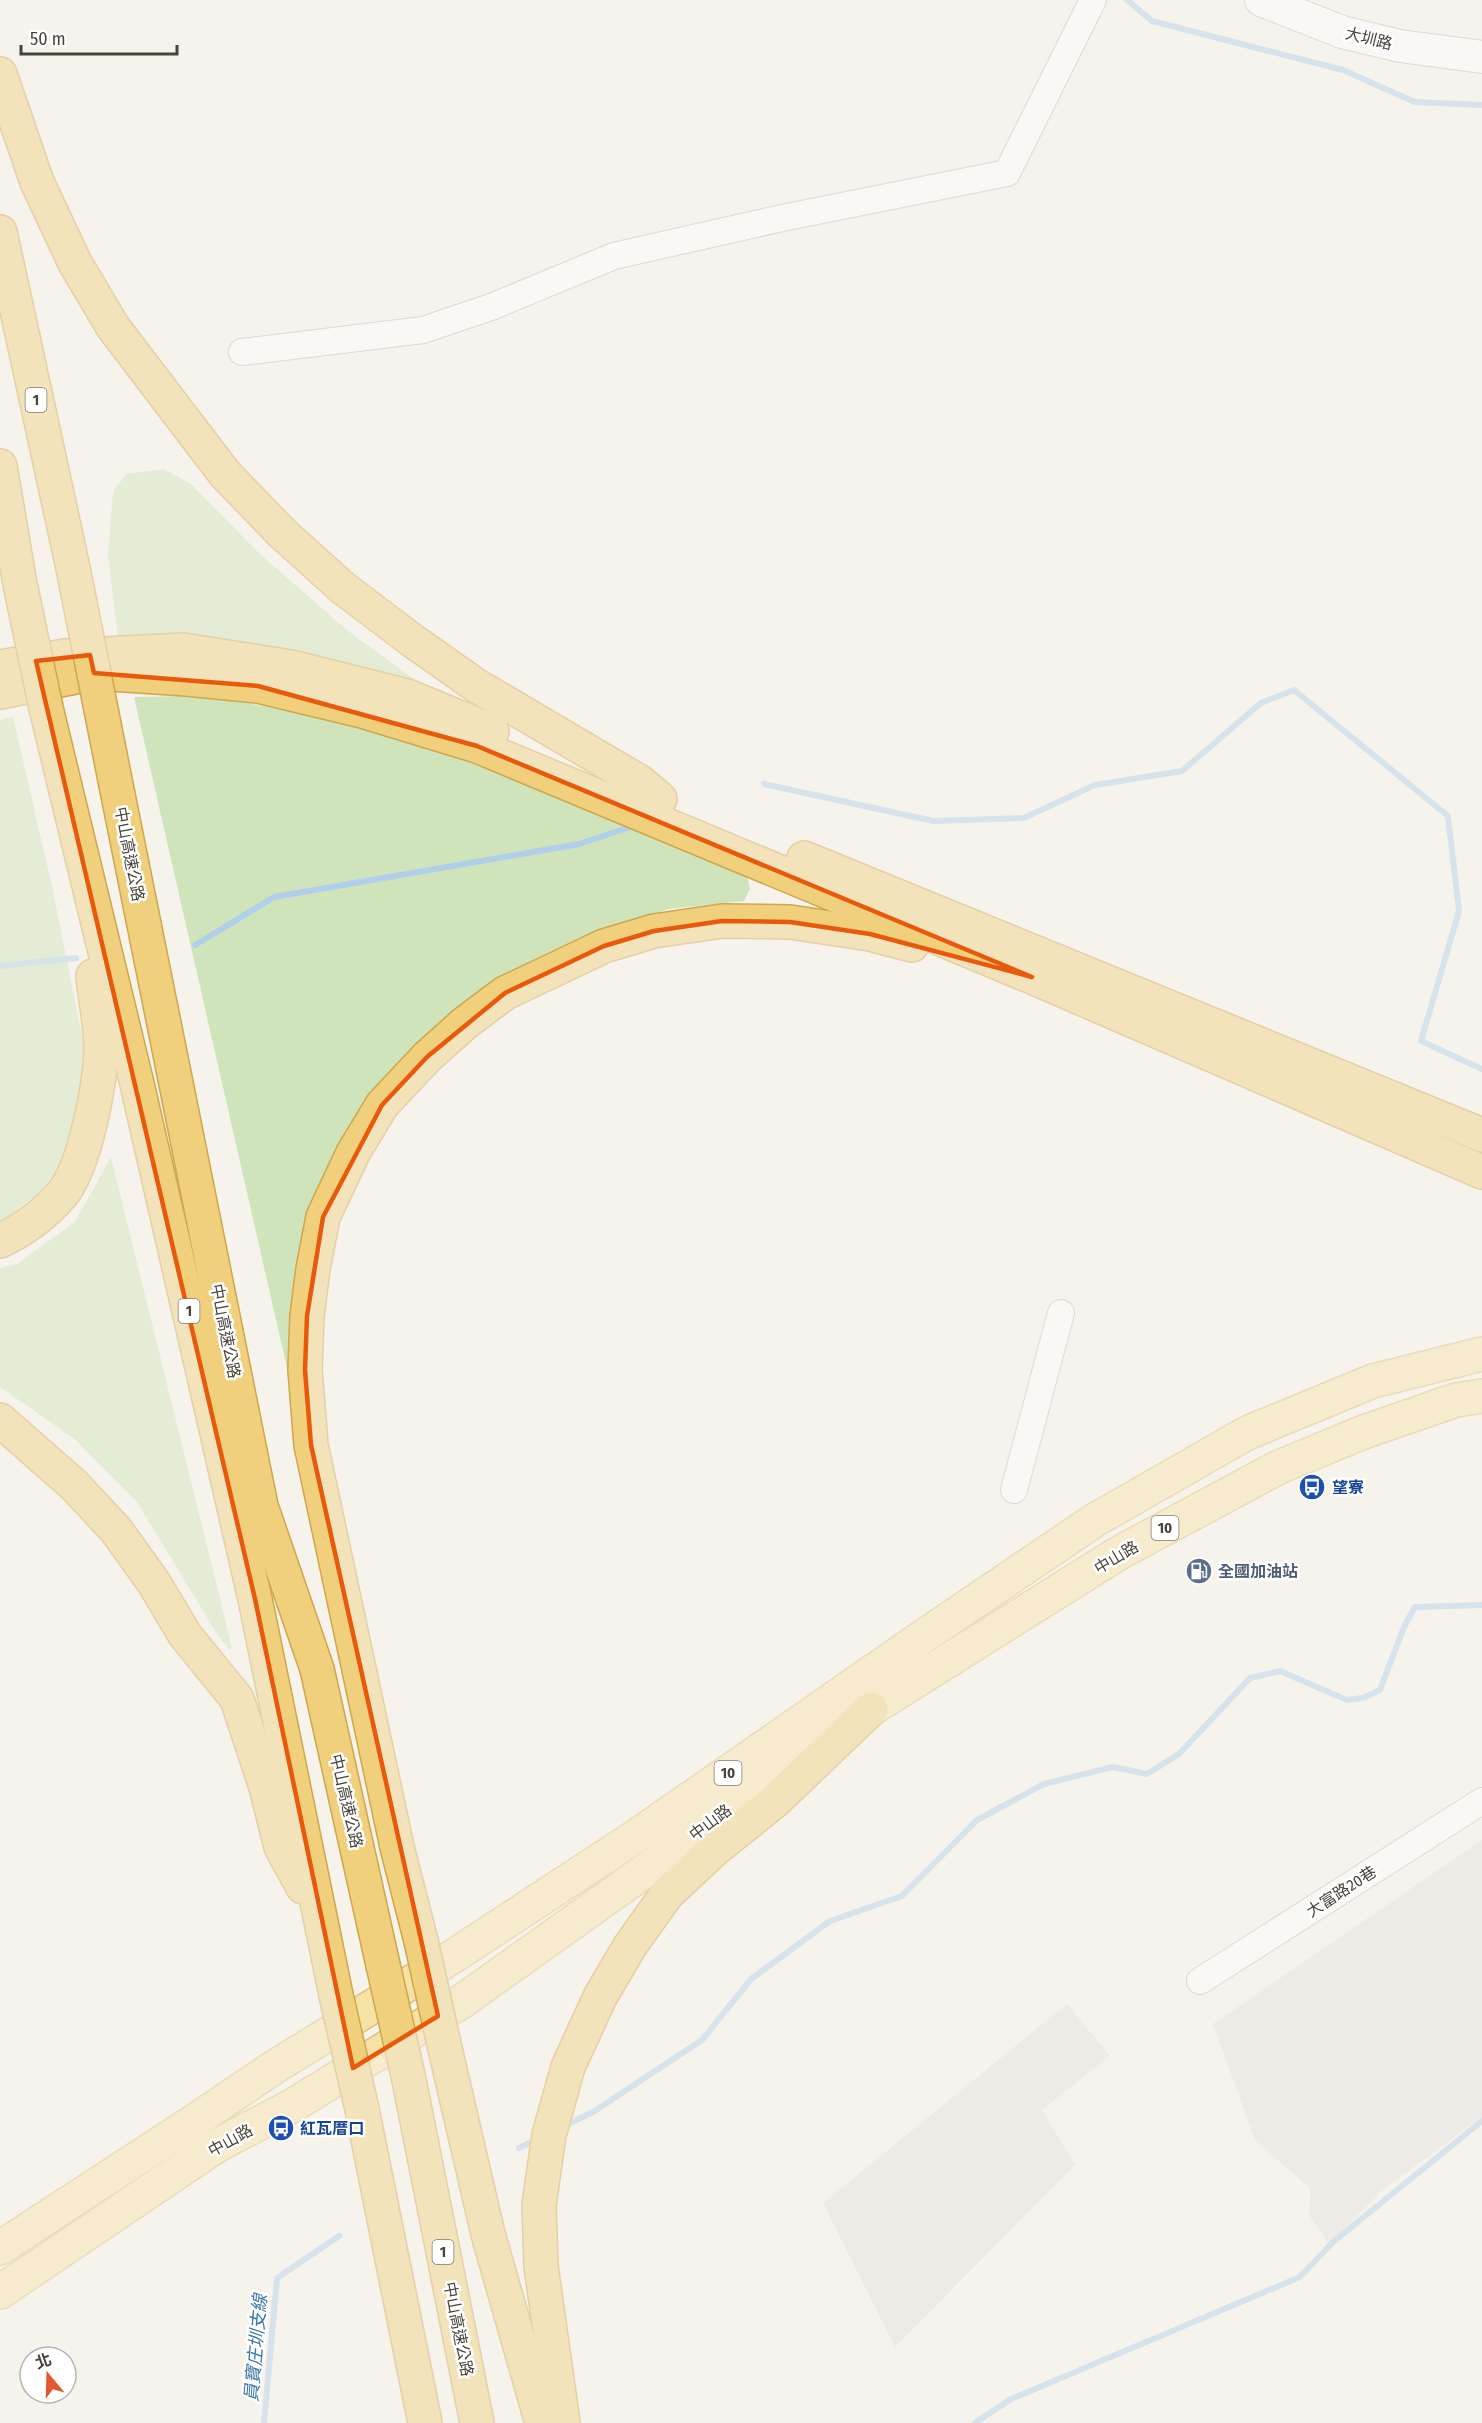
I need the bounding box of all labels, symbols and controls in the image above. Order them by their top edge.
scale bar [21,18,177,56]
street label: 大圳路 [1343,23,1394,54]
text: 50 m [30,28,66,50]
road number: 1 [26,388,46,412]
street label: 中山高速公路 [111,805,148,903]
street label: 中山高速公路 [207,1282,244,1380]
road number: 1 [178,1299,200,1323]
bus stop icon: 望寮 [1297,1472,1327,1502]
place label: 望寮 [1332,1478,1364,1497]
road number: 10 [1152,1516,1178,1540]
street label: 中山路 [1091,1537,1142,1578]
fuel station icon: 全國加油站 [1184,1556,1214,1586]
place label: 全國加油站 [1218,1562,1298,1581]
street label: 中山高速公路 [326,1752,367,1850]
road number: 10 [714,1761,742,1785]
street label: 中山路 [685,1800,735,1844]
street label: 大富路20巷 [1303,1862,1380,1921]
bus stop icon: 紅瓦厝口 [266,2113,296,2143]
place label: 紅瓦厝口 [300,2119,364,2138]
street label: 中山路 [205,2120,256,2160]
road number: 1 [432,2240,454,2264]
street label: 中山高速公路 [440,2280,477,2378]
water label: 員寶庄圳支線 [240,2291,272,2403]
north arrow [18,2345,78,2405]
text: 北 [33,2350,54,2373]

